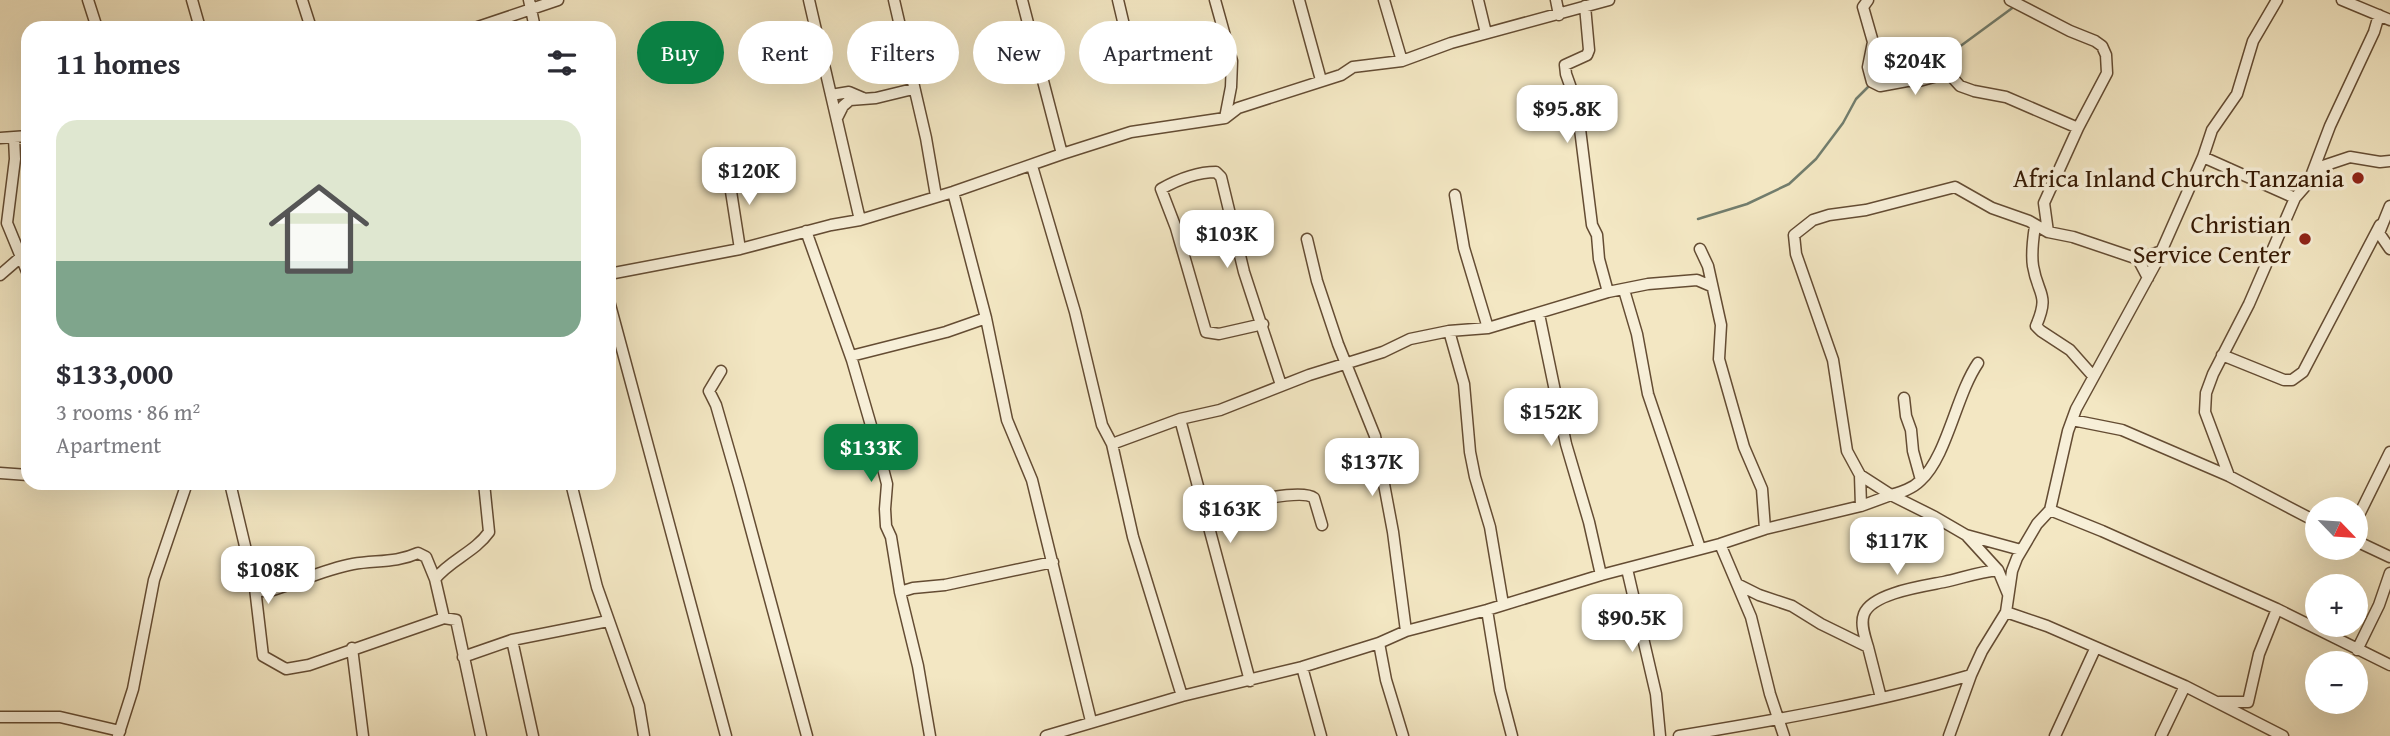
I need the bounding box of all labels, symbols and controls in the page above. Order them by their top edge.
chip: Buy [637,21,724,84]
chip: Rent [738,21,833,84]
chip: Filters [847,21,959,84]
chip: New [973,21,1065,84]
chip: Apartment [1079,21,1237,84]
pin: $204K [1866,38,1964,97]
text: 11 homes [56,41,181,85]
text: $204K [1884,43,1946,76]
icon: filters [543,44,581,82]
pin: $95.8K [1510,86,1624,145]
text: $95.8K [1533,91,1601,124]
pin: $120K [700,148,798,207]
text: $120K [718,153,780,186]
place label: Africa Inland Church Tanzania [2013,158,2345,197]
icon: home [256,166,382,292]
marker: Africa Inland Church Tanzania [2350,170,2366,186]
place label: Christian Service Center [2133,204,2291,273]
pin: $103K [1178,210,1276,270]
text: $103K [1196,216,1258,249]
marker: Christian Service Center [2297,231,2313,247]
text: $133,000 [56,351,173,395]
pin: $152K [1502,388,1600,448]
text: $152K [1520,394,1582,427]
text: 3 rooms · 86 m² [56,395,200,428]
pin: $133K [822,424,920,484]
text: Apartment [56,428,161,461]
text: $133K [840,430,902,463]
pin: $137K [1323,438,1421,498]
text: $137K [1341,444,1403,477]
pin: $163K [1181,486,1279,545]
text: $163K [1199,491,1261,524]
north arrow [2305,497,2368,560]
map controls [2305,497,2368,714]
pin: $117K [1848,518,1946,577]
text: $117K [1866,523,1928,556]
pin: $108K [219,546,317,606]
text: $108K [237,552,299,585]
button: + [2305,574,2368,637]
pin: $90.5K [1575,594,1689,654]
text: $90.5K [1598,600,1666,633]
button: − [2305,651,2368,714]

